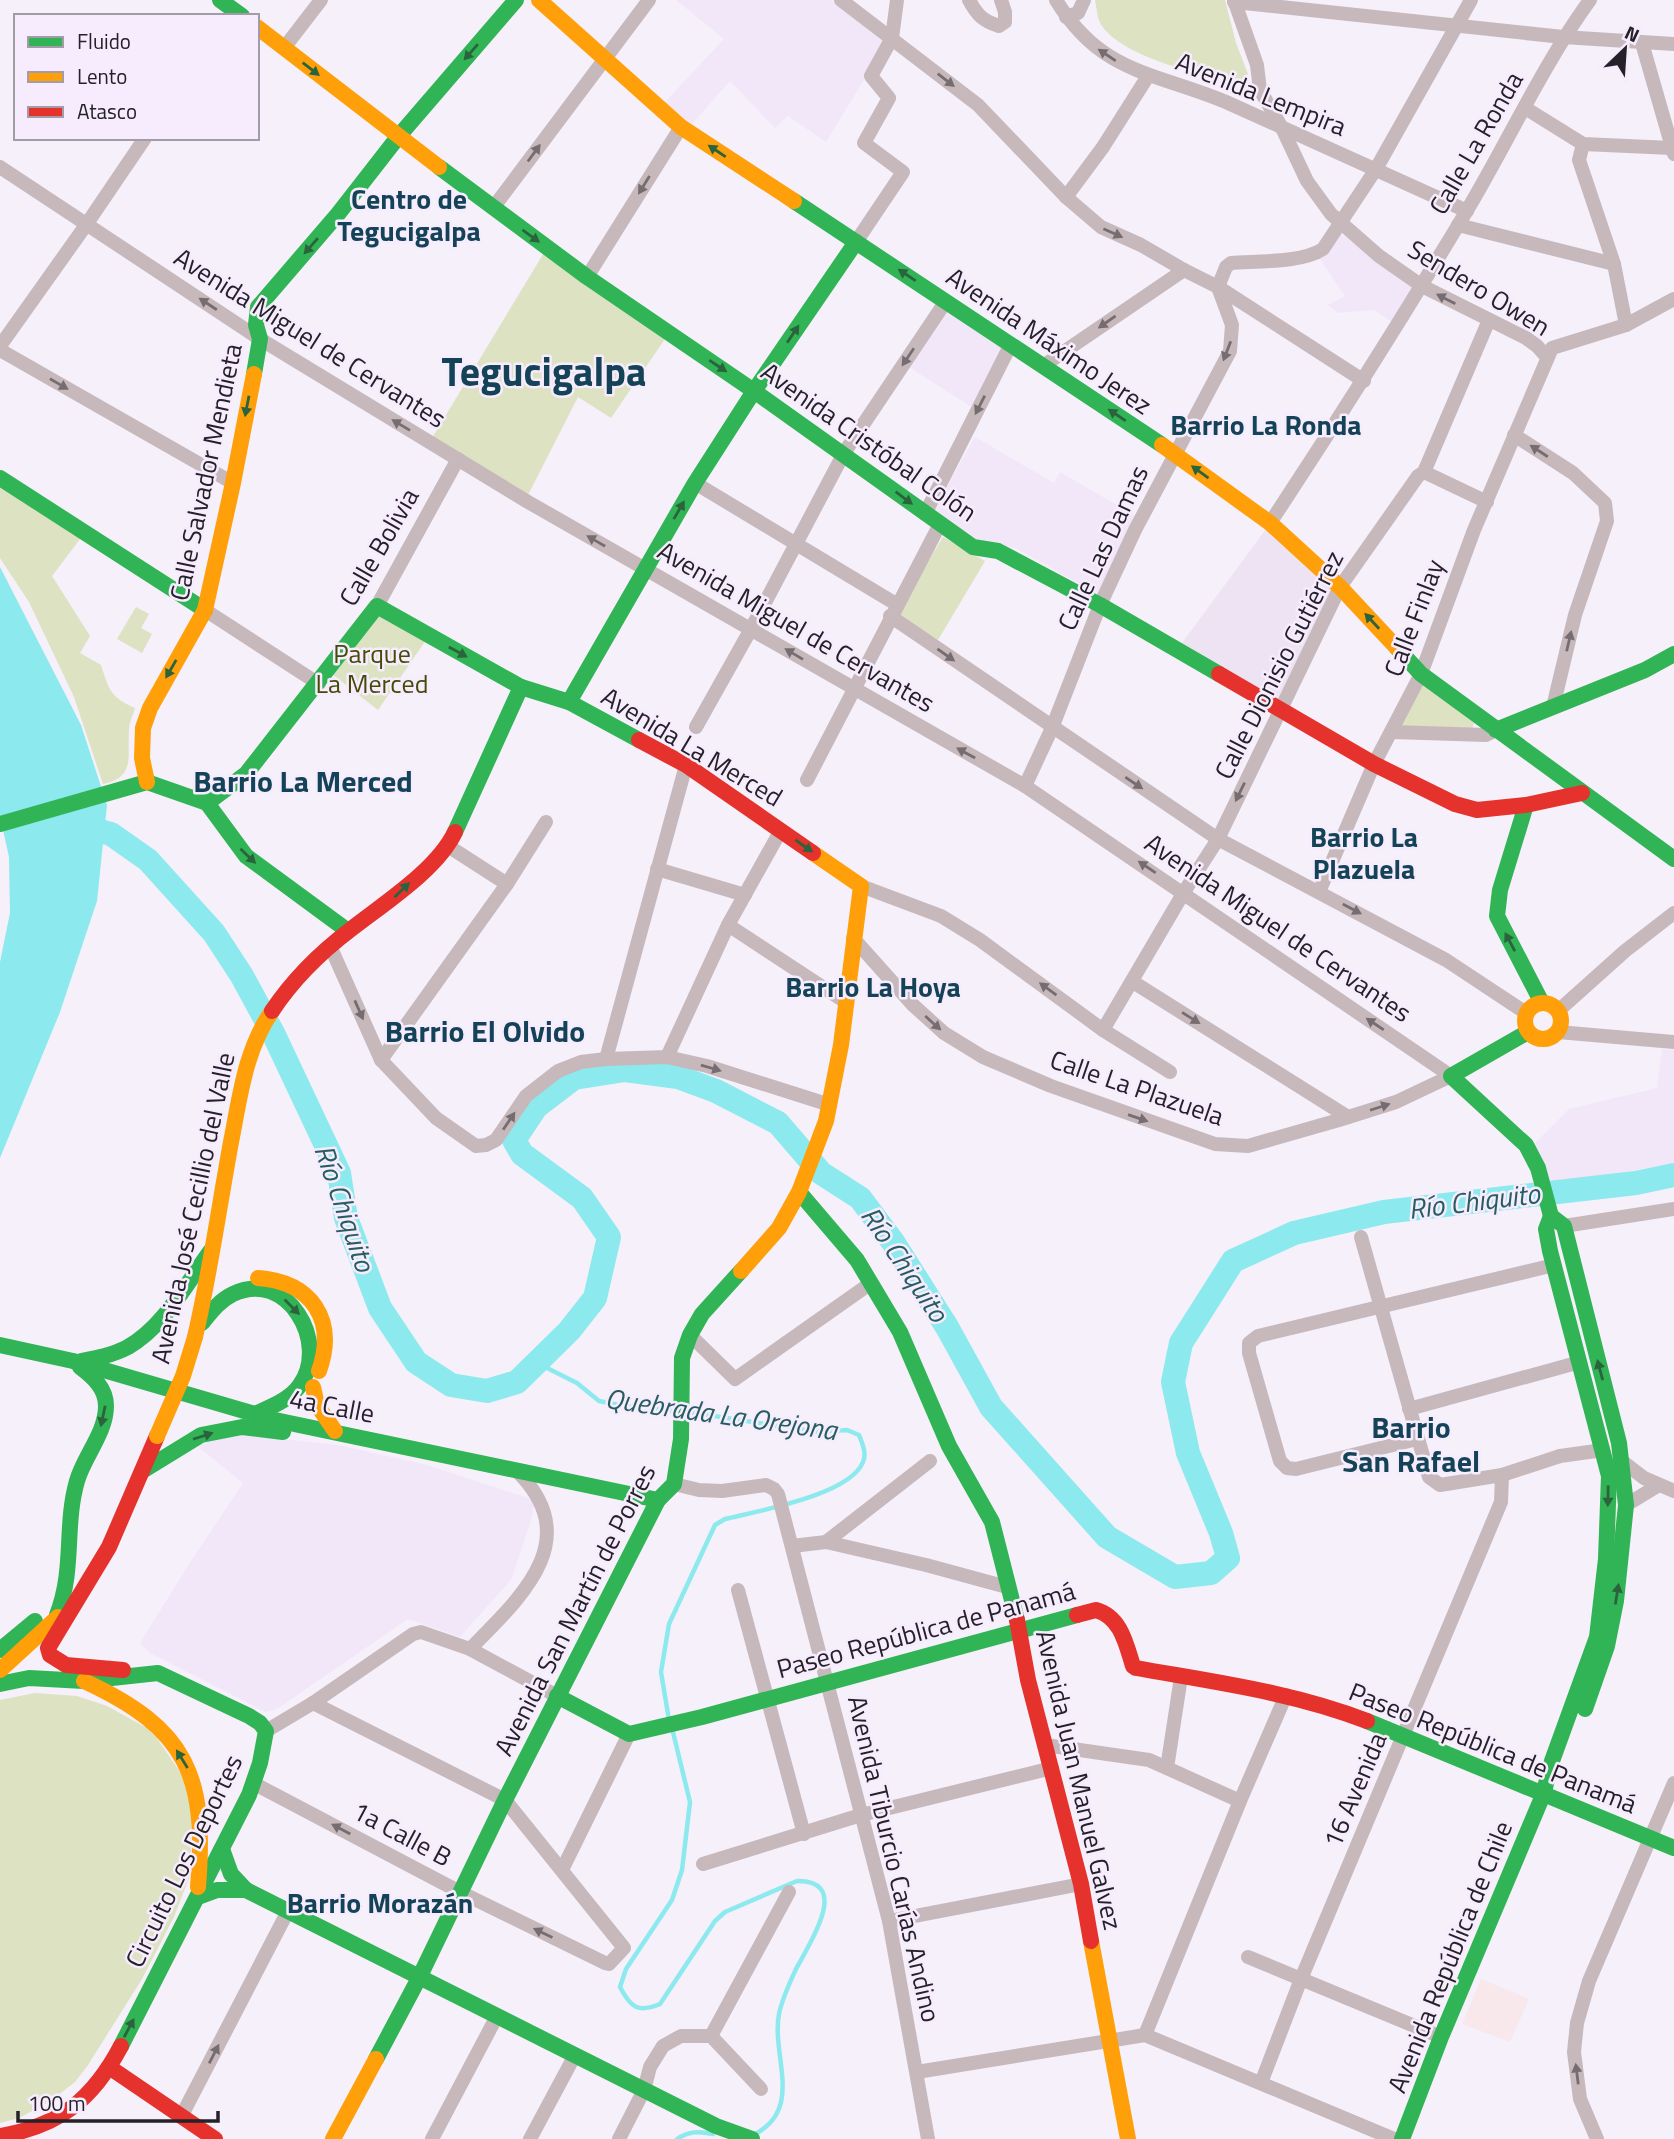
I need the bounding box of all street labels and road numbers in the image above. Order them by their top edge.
street label: Avenida Lempira [1170,42,1352,146]
street label: Calle La Ronda [1419,64,1532,222]
street label: Sendero Owen [1401,230,1558,346]
street label: Avenida Miguel de Cervantes [167,238,454,437]
street label: Avenida Máximo Jerez [939,257,1160,424]
street label: Calle Salvador Mendieta [159,340,252,604]
street label: Avenida Cristóbal Colón [753,352,985,531]
street label: Calle Las Damas [1047,459,1158,637]
street label: Calle Bolivia [329,480,428,613]
street label: Avenida Miguel de Cervantes [650,531,942,722]
street label: Calle Dionisio Gutiérrez [1204,544,1353,786]
street label: Calle Finlay [1373,553,1454,682]
street label: Avenida La Merced [594,677,790,816]
street label: Avenida Miguel de Cervantes [1137,824,1419,1032]
street label: Calle La Plazuela [1045,1040,1229,1136]
street label: Avenida José Cecillio del Valle [140,1049,245,1367]
street label: 4a Calle [286,1378,378,1433]
street label: Avenida San Martín de Porres [484,1457,665,1762]
street label: Paseo República de Panamá [772,1571,1079,1688]
street label: Avenida Juan Manuel Galvez [1026,1626,1133,1934]
street label: Paseo República de Panamá [1343,1672,1643,1823]
street label: Avenida Tiburcio Carías Andino [838,1692,951,2026]
street label: 16 Avenida [1313,1726,1396,1853]
street label: Circuito Los Deportes [115,1748,252,1974]
street label: 1a Calle B [346,1791,459,1876]
street label: Avenida República de Chile [1377,1815,1522,2099]

